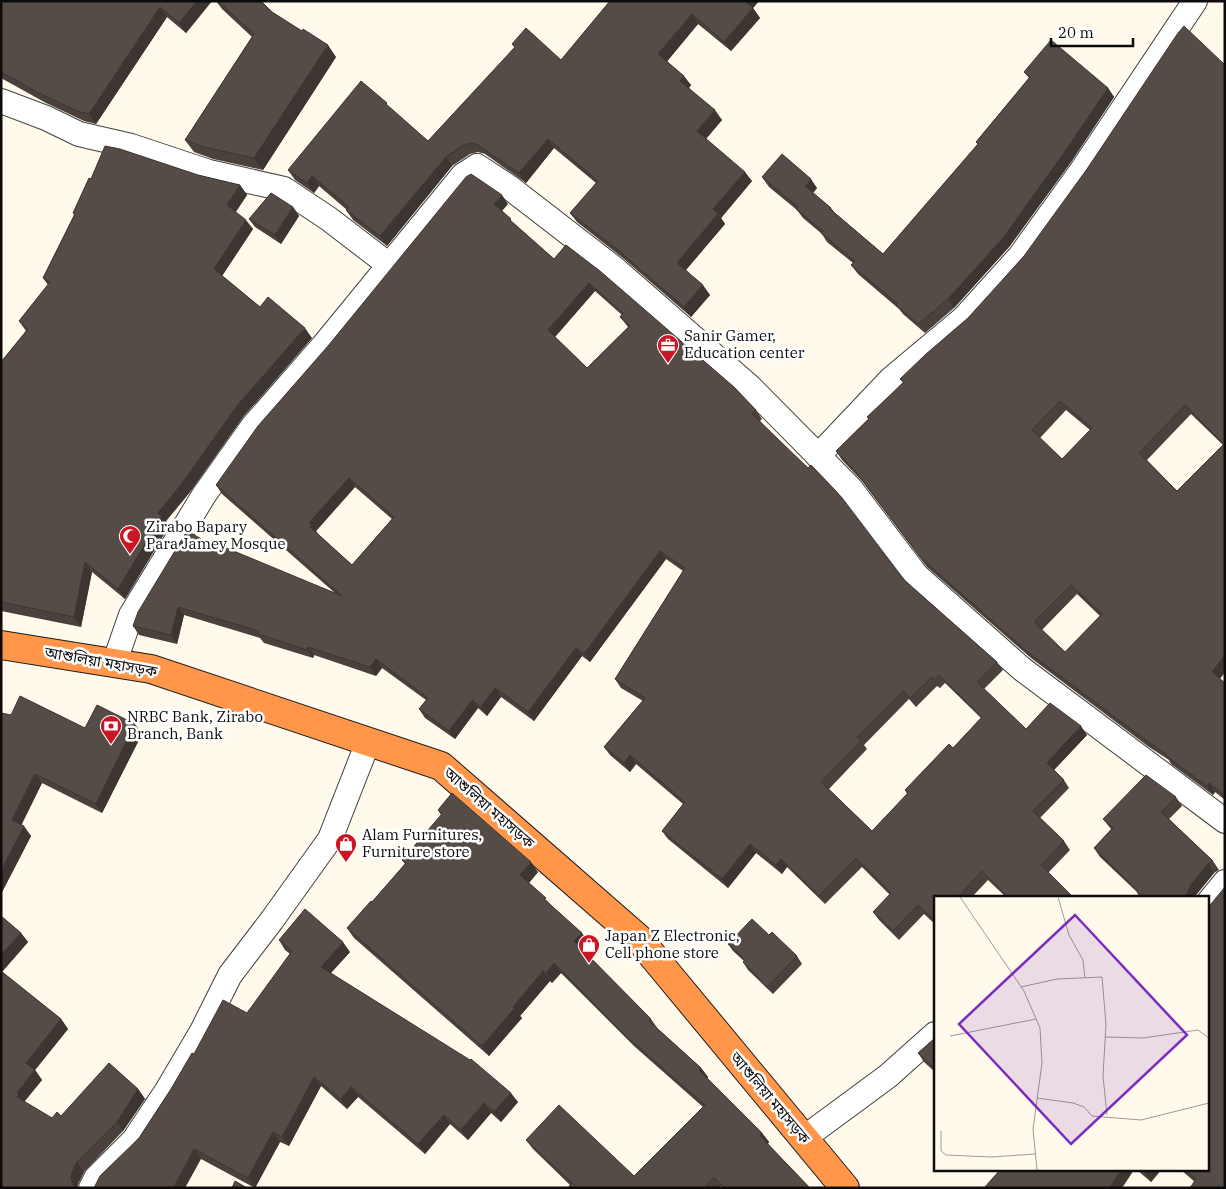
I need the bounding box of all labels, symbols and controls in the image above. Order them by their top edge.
scale bar [1051,15,1134,47]
text: 20 m [1058,23,1094,42]
place label: Sanir Gamer, Education center [684,326,805,362]
office icon: Sanir Gamer, Education center [656,333,680,364]
place label: Zirabo Bapary Para Jamey Mosque [146,517,286,553]
mosque icon: Zirabo Bapary Para Jamey Mosque [118,524,142,555]
street label: আশুলিয়া মহাসড়ক [42,642,160,681]
place label: NRBC Bank, Zirabo Branch, Bank [127,707,263,743]
bank icon: NRBC Bank, Zirabo Branch, Bank [99,714,123,745]
street label: আশুলিয়া মহাসড়ক [439,762,539,853]
place label: Alam Furnitures, Furniture store [362,825,482,861]
shop icon: Alam Furnitures, Furniture store [334,832,358,863]
inset map [934,896,1208,1172]
place label: Japan Z Electronic, Cell phone store [605,926,740,962]
shop icon: Japan Z Electronic, Cell phone store [577,933,601,964]
street label: আশুলিয়া মহাসড়ক [726,1047,815,1148]

